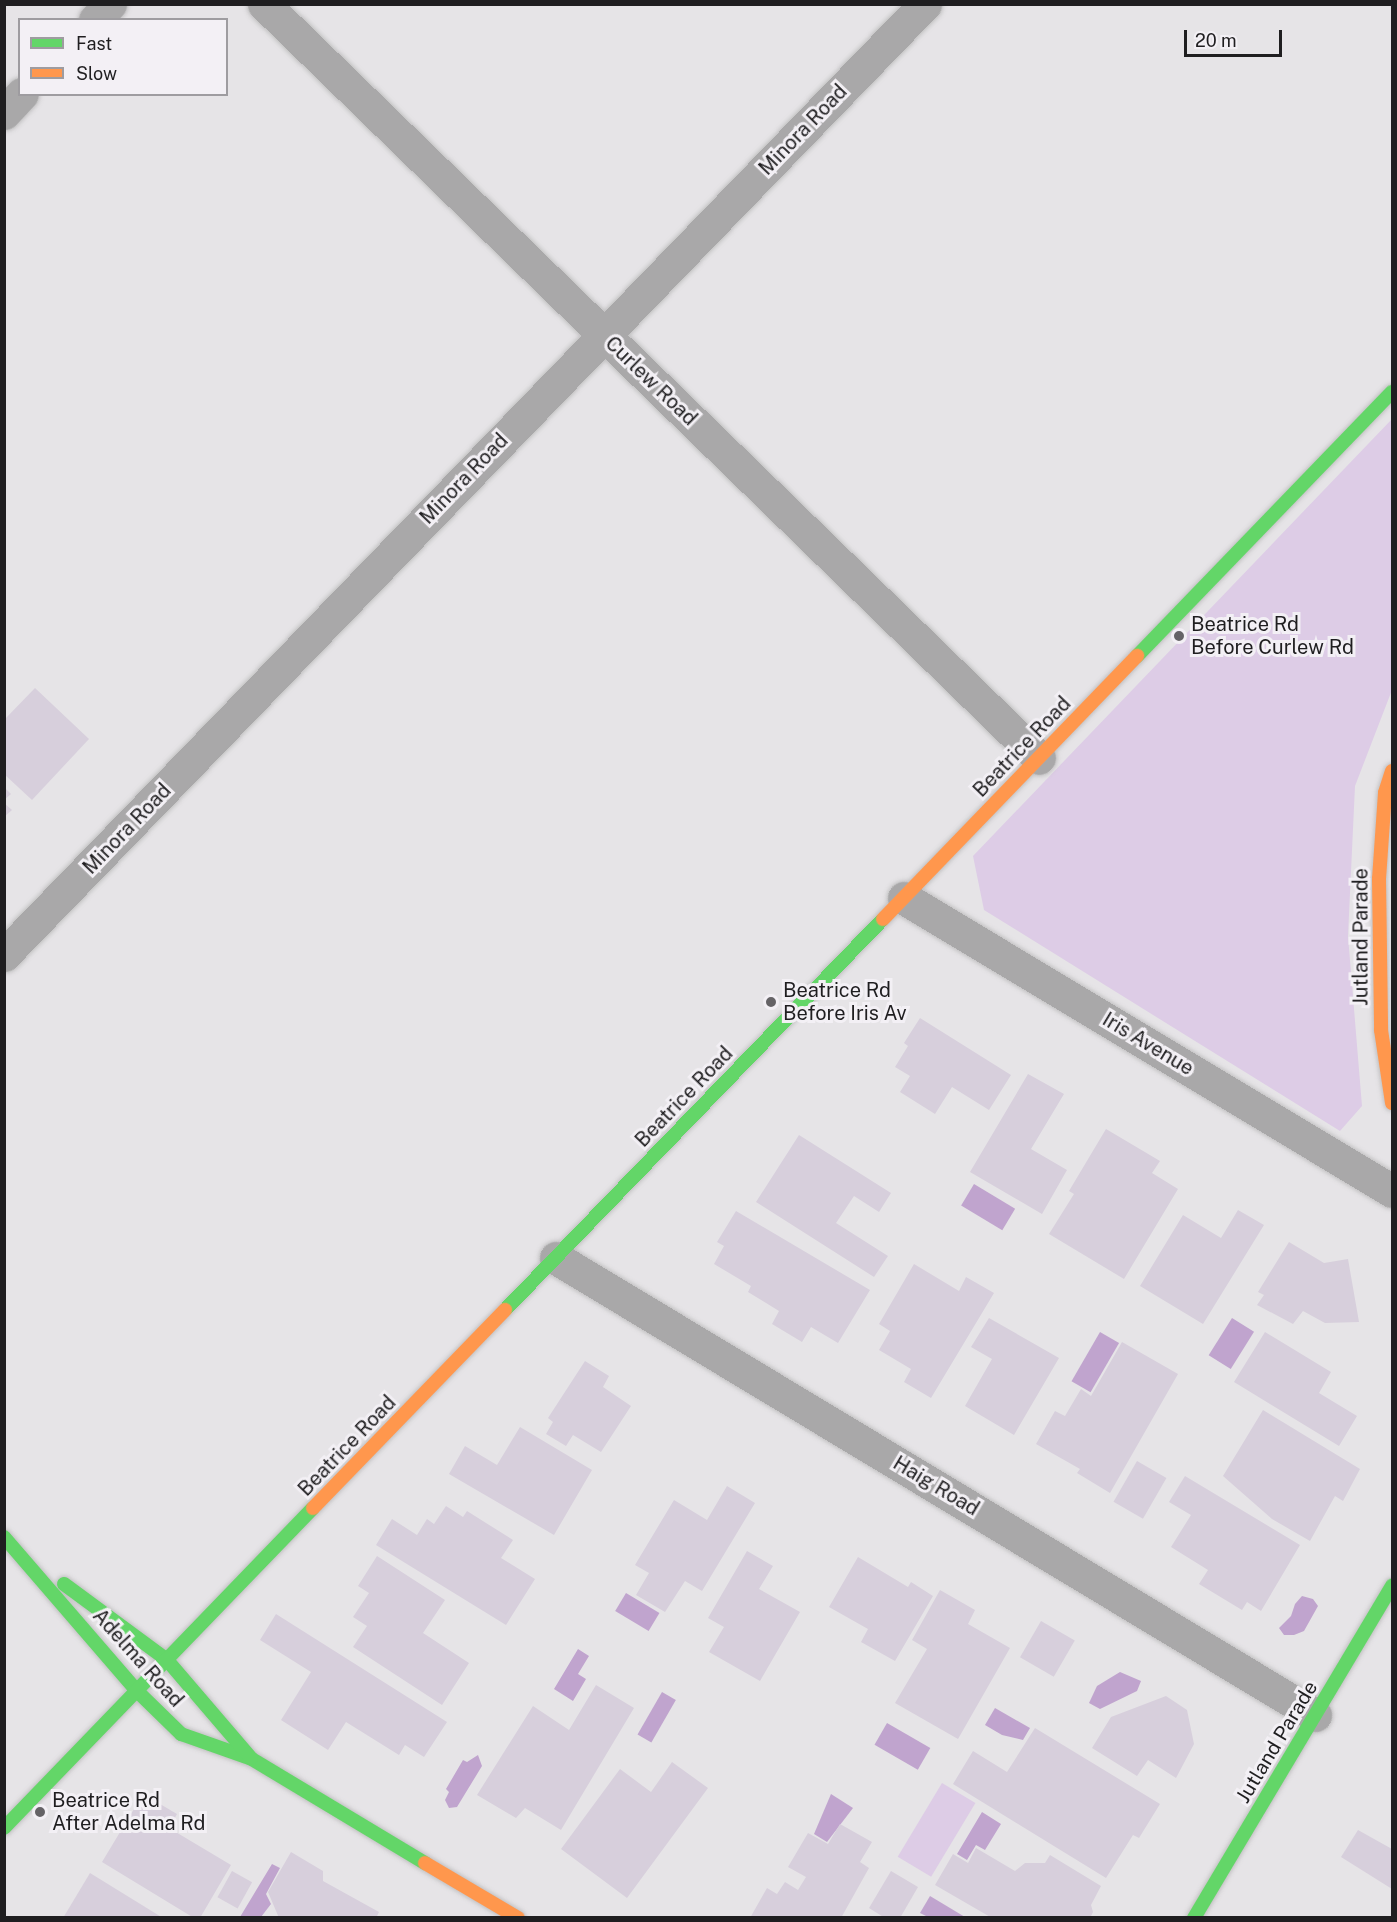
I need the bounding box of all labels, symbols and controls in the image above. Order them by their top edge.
legend [18,18,228,96]
scale bar [1187,18,1284,56]
text: 20 m [1195,30,1237,51]
text: Fast [76,33,112,54]
text: Slow [76,63,117,84]
street label: Minora Road [754,80,852,180]
street label: Curlew Road [600,331,702,431]
street label: Minora Road [415,429,513,529]
place label: Beatrice Rd Before Curlew Rd [1191,612,1354,659]
marker: Beatrice Rd Before Curlew Rd [1172,629,1186,643]
street label: Beatrice Road [968,692,1076,802]
street label: Minora Road [78,779,176,879]
street label: Jutland Parade [1349,868,1373,1006]
place label: Beatrice Rd Before Iris Av [783,978,907,1025]
marker: Beatrice Rd Before Iris Av [764,995,778,1009]
street label: Iris Avenue [1098,1007,1198,1081]
street label: Beatrice Road [630,1042,738,1152]
street label: Beatrice Road [293,1391,401,1501]
street label: Haig Road [889,1451,983,1521]
street label: Adelma Road [88,1604,188,1712]
street label: Jutland Parade [1231,1677,1323,1807]
place label: Beatrice Rd After Adelma Rd [52,1788,205,1835]
marker: Beatrice Rd After Adelma Rd [33,1805,47,1819]

